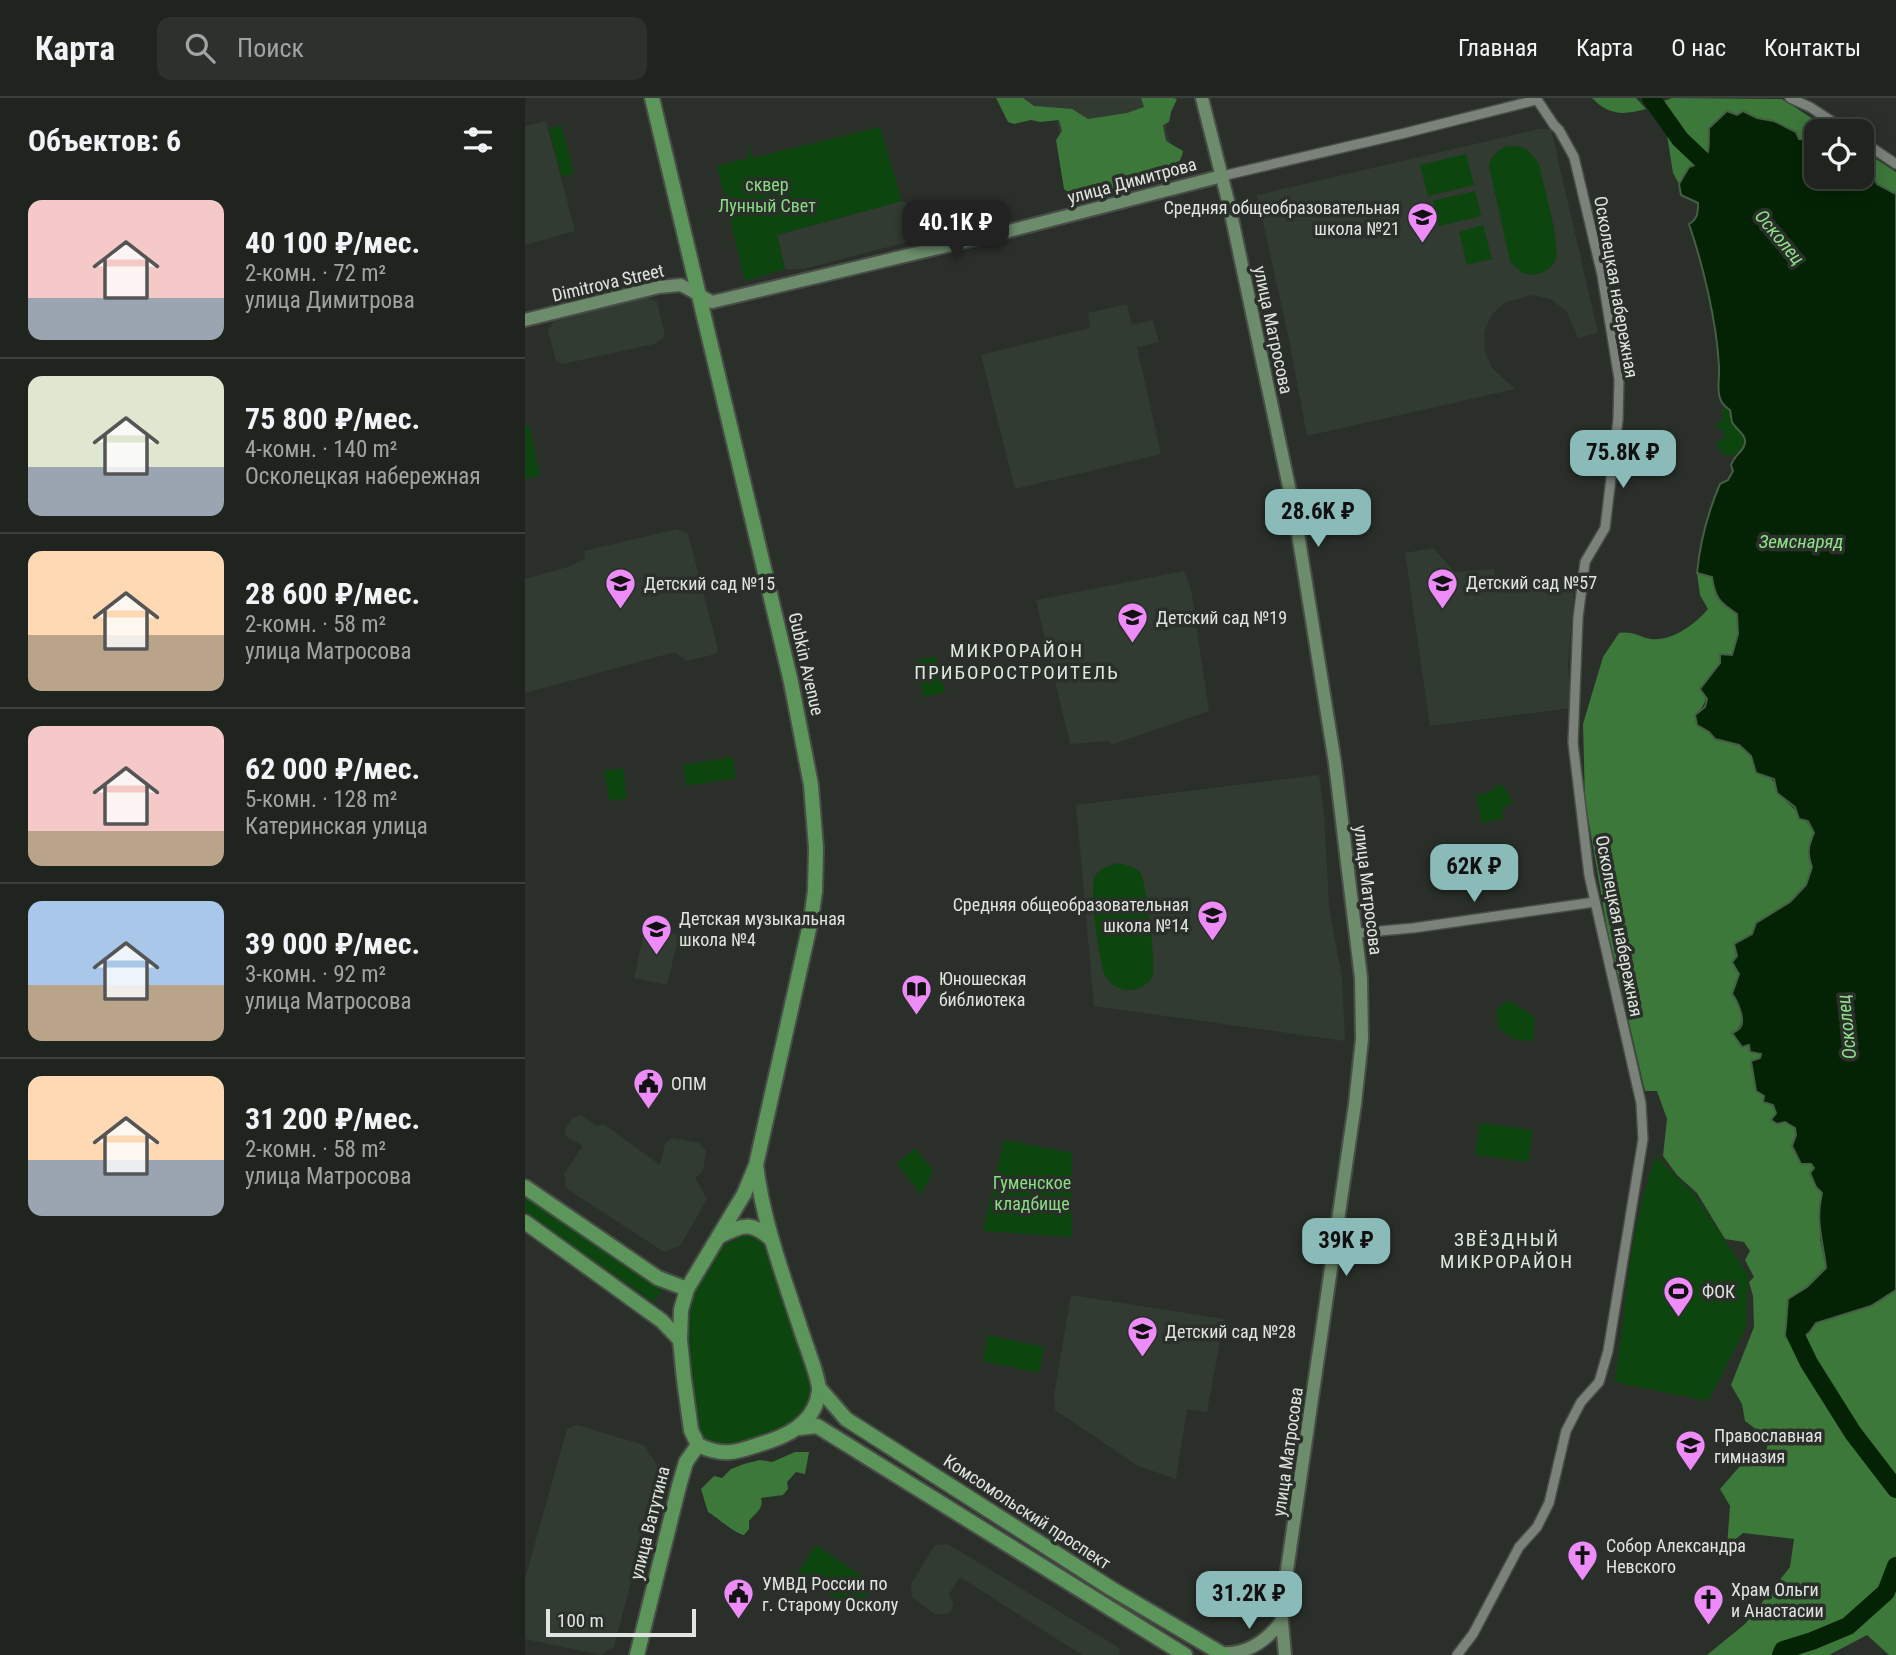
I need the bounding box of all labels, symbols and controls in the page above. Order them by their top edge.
search box [157,17,647,80]
text: Карта [35,29,115,68]
icon: search [181,29,219,67]
text: Поиск [237,33,304,63]
text: Главная [1458,34,1538,62]
text: Карта [1576,34,1633,62]
text: О нас [1671,34,1726,62]
text: Контакты [1764,34,1861,62]
map controls [1804,119,1874,189]
button: locate [1804,119,1874,189]
icon: filters [459,121,497,159]
text: Объектов: 6 [28,123,181,158]
street label: улица Димитрова [1065,153,1199,208]
park label: сквер Лунный Свет [718,174,816,216]
street label: Осколецкая набережная [1590,194,1643,379]
place label: Средняя общеобразовательная школа №21 [1164,197,1400,239]
pin: 40.1K ₽ [891,200,1021,260]
school or university icon: Средняя общеобразовательная школа №21 [1406,201,1440,245]
water label: Осколец [1750,205,1809,270]
text: 40.1K ₽ [919,209,993,236]
text: 40 100 ₽/мес. [245,225,420,260]
icon: home [84,228,168,312]
street label: Dimitrova Street [550,259,666,306]
text: 2-комн. · 72 m² [245,260,386,287]
street label: улица Матросова [1250,264,1297,396]
text: улица Димитрова [245,287,415,314]
text: 75 800 ₽/мес. [245,401,420,436]
icon: home [84,404,168,488]
pin: 75.8K ₽ [1558,430,1688,490]
text: 4-комн. · 140 m² [245,436,397,463]
text: 75.8K ₽ [1586,439,1660,466]
text: Осколецкая набережная [245,463,480,490]
pin: 28.6K ₽ [1253,490,1383,549]
text: 28.6K ₽ [1281,498,1355,525]
water label: Земснаряд [1759,530,1843,553]
school or university icon: Детский сад №57 [1426,566,1460,610]
school or university icon: Детский сад №15 [604,567,638,611]
place label: Детский сад №57 [1466,572,1597,593]
place label: Детский сад №15 [644,573,775,594]
text: 28 600 ₽/мес. [245,576,420,611]
icon: home [84,579,168,663]
school or university icon: Детский сад №19 [1116,601,1150,645]
place label: Детский сад №19 [1156,607,1287,628]
street label: Gubkin Avenue [784,610,829,717]
text: 2-комн. · 58 m² [245,611,386,638]
text: улица Матросова [245,638,412,665]
district label: МИКРОРАЙОН ПРИБОРОСТРОИТЕЛЬ [914,639,1120,684]
text: 62 000 ₽/мес. [245,751,420,786]
icon: home [84,754,168,838]
text: 5-комн. · 128 m² [245,786,397,813]
text: Катеринская улица [245,813,428,840]
street label: улица Матросова [1350,824,1387,956]
street label: Осколецкая набережная [1592,833,1647,1018]
pin: 62K ₽ [1425,844,1523,904]
text: 62K ₽ [1446,853,1502,880]
place label: Средняя общеобразовательная школа №14 [953,894,1189,936]
school or university icon: Средняя общеобразовательная школа №14 [1195,898,1229,942]
place label: Детская музыкальная школа №4 [679,908,846,950]
school or university icon: Детская музыкальная школа №4 [639,912,673,956]
text: 39 000 ₽/мес. [245,926,420,961]
icon: home [84,929,168,1013]
text: 3-комн. · 92 m² [245,961,386,988]
place label: Юношеская библиотека [939,968,1026,1010]
library icon: Юношеская библиотека [899,972,933,1016]
text: улица Матросова [245,988,412,1015]
water label: Осколец [1832,993,1861,1061]
public building icon: ОПМ [631,1067,665,1111]
place label: ОПМ [671,1073,707,1094]
text: 31 200 ₽/мес. [245,1101,420,1136]
icon: home [84,1104,168,1188]
text: 2-комн. · 58 m² [245,1136,386,1163]
text: улица Матросова [245,1163,412,1190]
park label: Гуменское кладбище [993,1172,1071,1214]
pin: 39K ₽ [1297,1218,1395,1278]
text: 39K ₽ [1318,1227,1374,1254]
district label: ЗВЁЗДНЫЙ МИКРОРАЙОН [1440,1228,1574,1273]
sports icon: ФОК [1662,1275,1696,1319]
place label: ФОК [1702,1281,1735,1302]
school or university icon: Детский сад №28 [1125,1315,1159,1359]
place label: Детский сад №28 [1165,1321,1296,1342]
street label: улица Матросова [1268,1386,1307,1518]
place label: Православная гимназия [1714,1425,1822,1467]
school or university icon: Православная гимназия [1674,1429,1708,1473]
street label: Комсомольский проспект [940,1450,1115,1574]
street label: улица Ватутина [625,1464,674,1582]
place label: Собор Александра Невского [1606,1535,1746,1577]
church icon: Собор Александра Невского [1566,1539,1600,1583]
pin: 31.2K ₽ [1184,1572,1314,1631]
place label: УМВД России по г. Старому Осколу [762,1573,899,1615]
public building icon: УМВД России по г. Старому Осколу [722,1577,756,1621]
place label: Храм Ольги и Анастасии [1731,1579,1824,1621]
text: 31.2K ₽ [1212,1580,1286,1607]
church icon: Храм Ольги и Анастасии [1691,1583,1725,1627]
scale bar [546,1606,697,1638]
text: 100 m [557,1609,604,1632]

